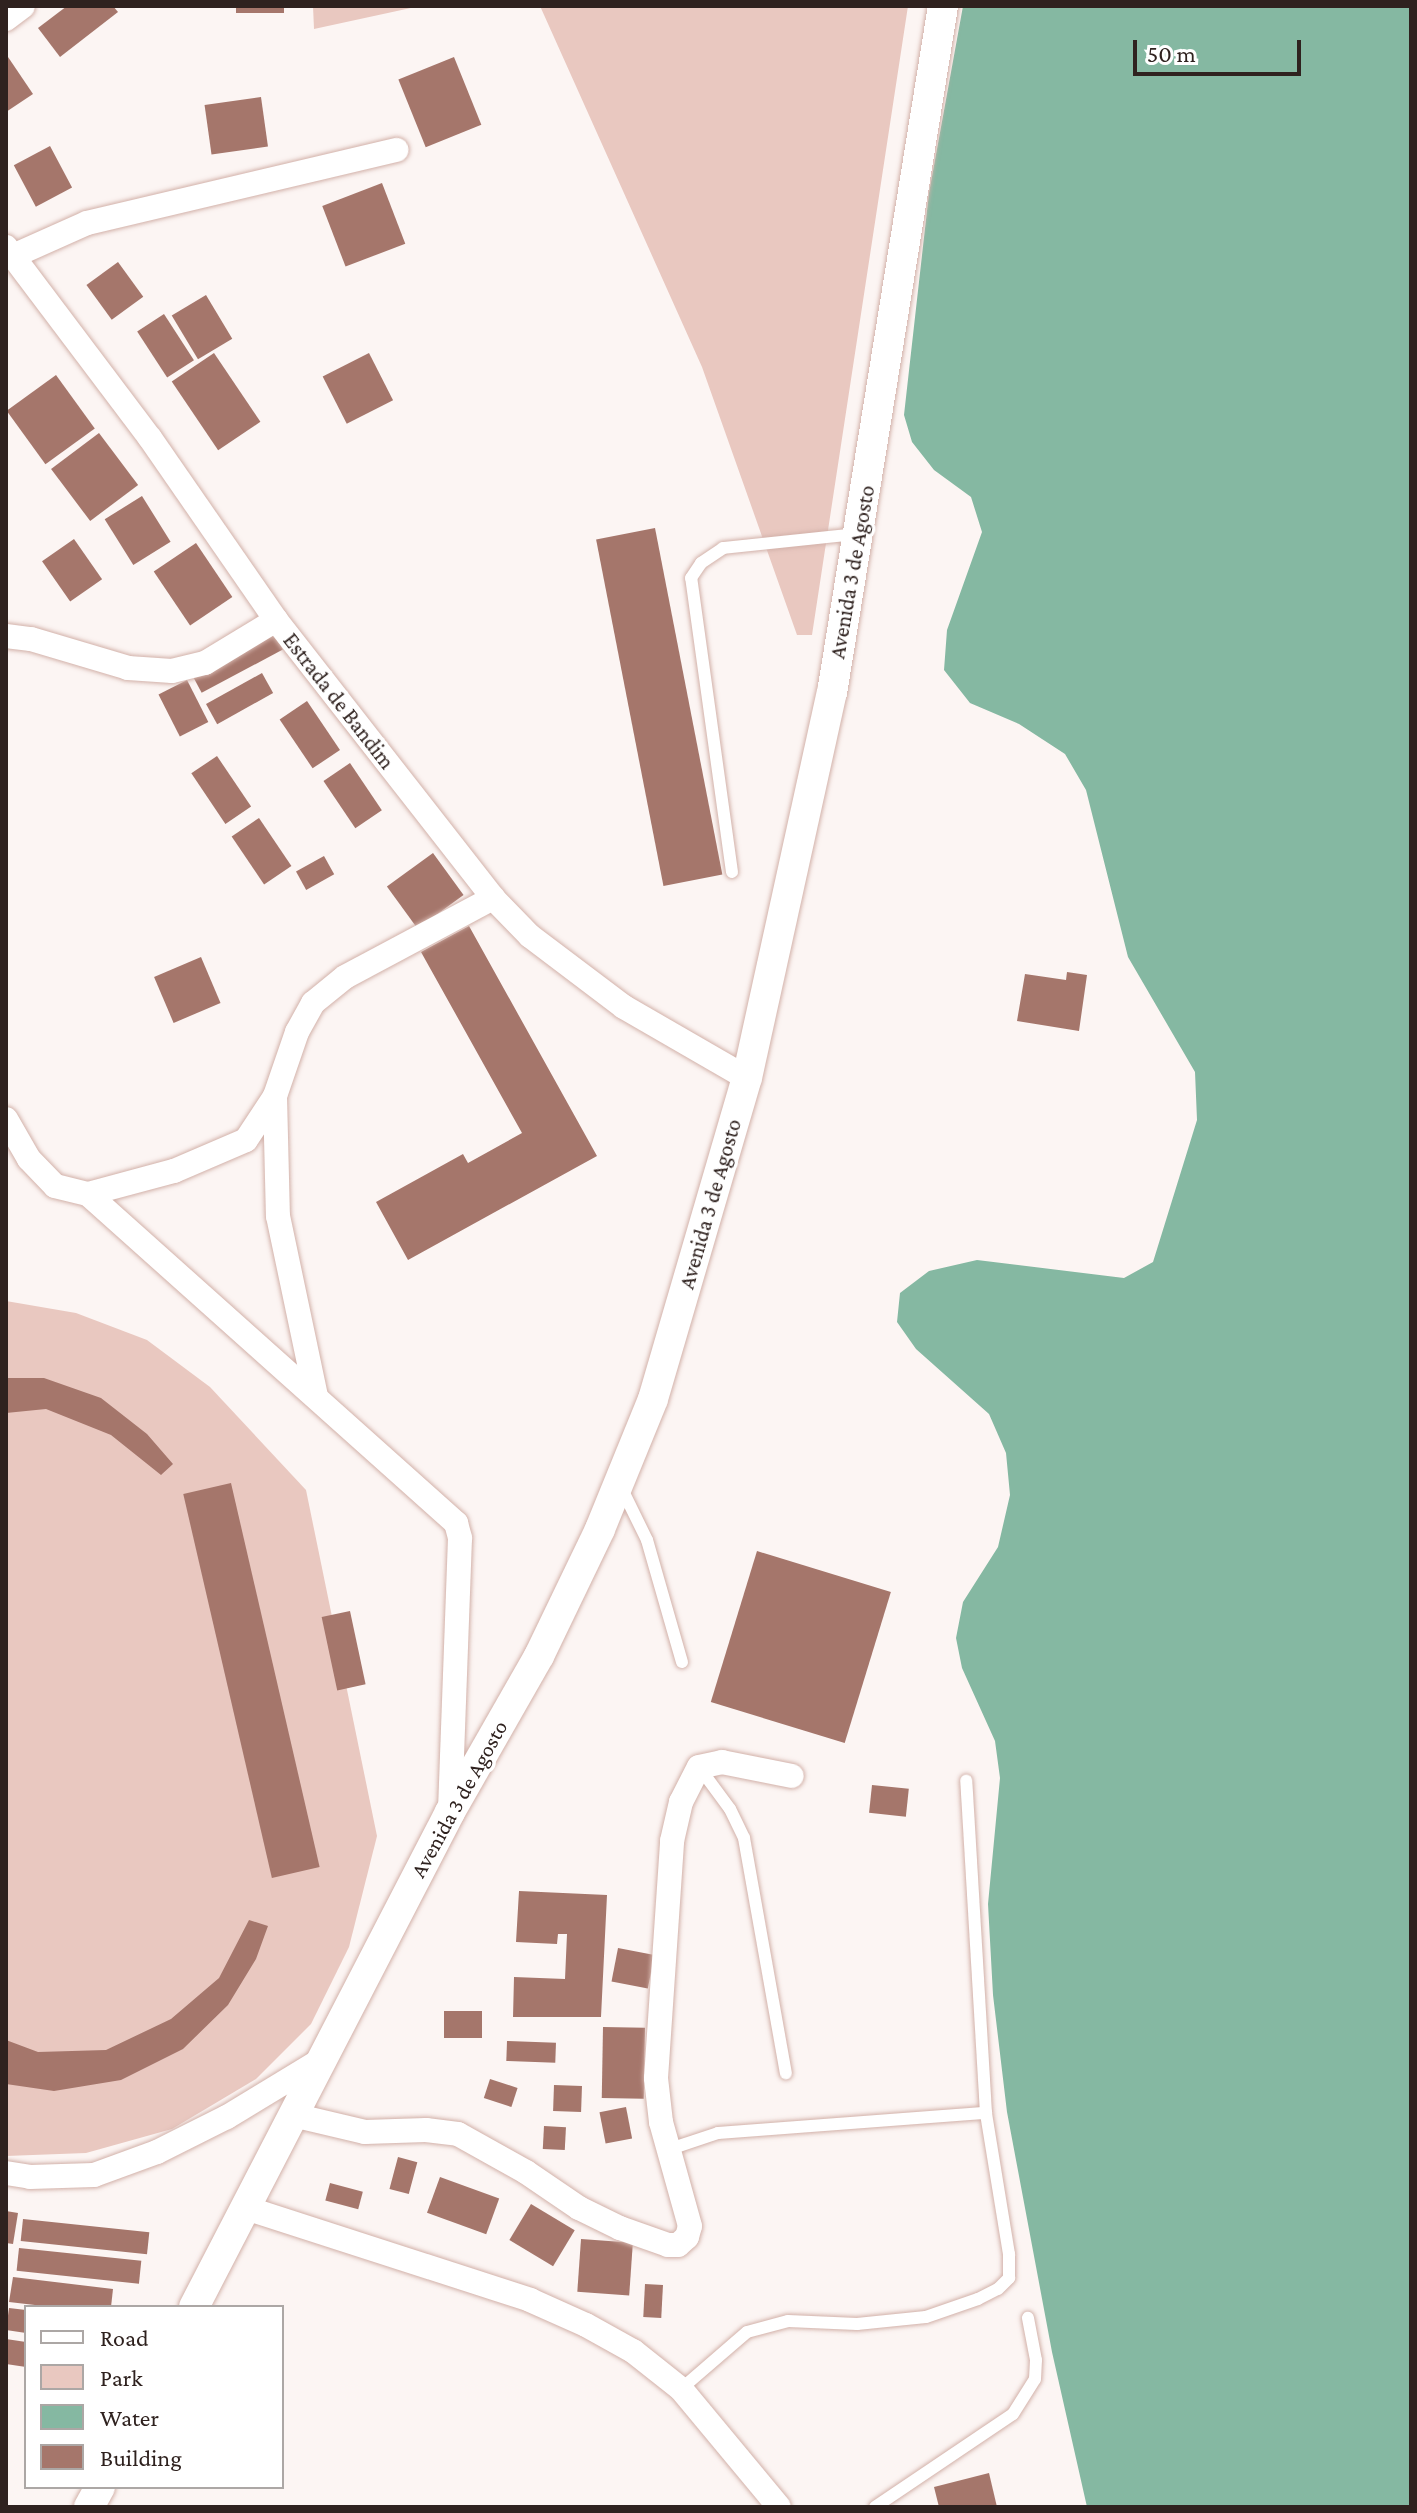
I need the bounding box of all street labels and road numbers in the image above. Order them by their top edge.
street label: Avenida 3 de Agosto [824,483,880,661]
street label: Estrada de Bandim [278,628,400,774]
street label: Avenida 3 de Agosto [673,1116,747,1292]
street label: Avenida 3 de Agosto [405,1716,513,1882]

